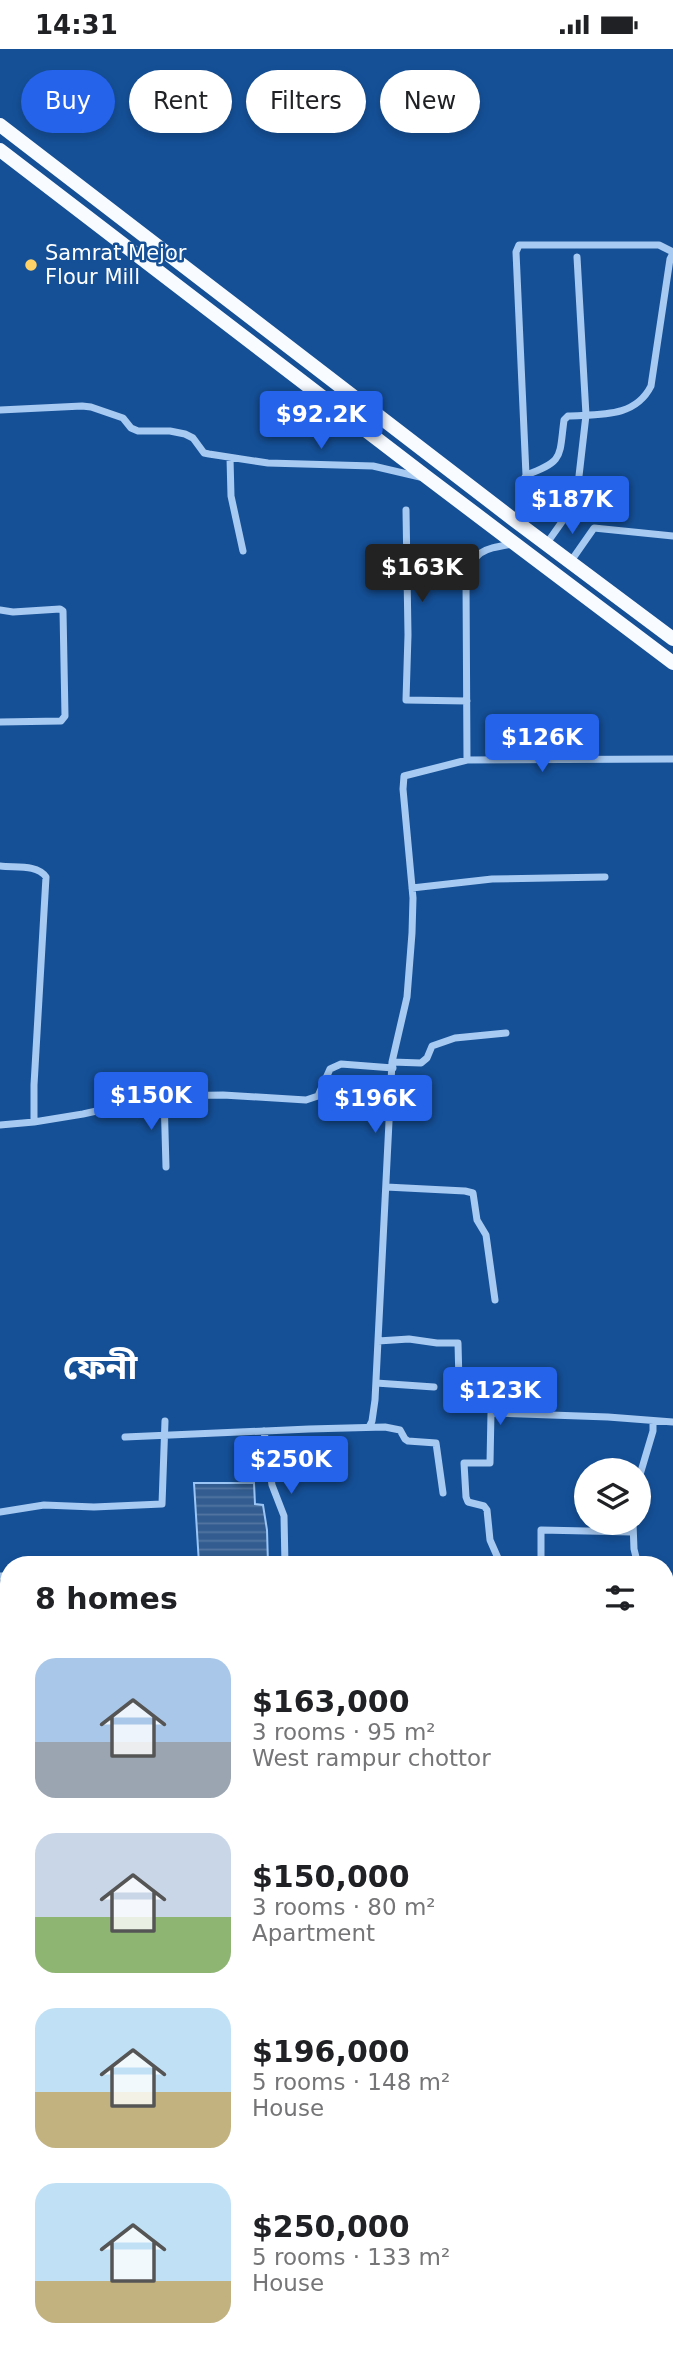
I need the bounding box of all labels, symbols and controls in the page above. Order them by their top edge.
text: 14:31 [35,10,118,40]
chip: Buy [21,70,115,133]
chip: Rent [129,70,232,133]
chip: Filters [246,70,366,133]
chip: New [380,70,480,133]
place label: Samrat Mejor Flour Mill [45,241,187,289]
marker: Samrat Mejor Flour Mill [23,257,39,273]
pin: $92.2K [264,391,378,451]
text: $92.2K [276,401,366,427]
pin: $187K [523,477,621,536]
text: $187K [531,486,613,512]
pin: $163K [373,545,471,604]
text: $163K [381,554,463,580]
pin: $126K [493,715,591,774]
text: $126K [501,724,583,750]
pin: $150K [102,1073,200,1132]
pin: $196K [326,1075,424,1135]
text: $150K [110,1082,192,1108]
text: $196K [334,1085,416,1111]
district label: ফেনী [63,1347,138,1387]
pin: $123K [451,1367,549,1427]
text: $123K [459,1377,541,1403]
pin: $250K [242,1437,340,1496]
text: $250K [250,1446,332,1472]
map controls [574,1458,651,1535]
button: layers [574,1458,651,1535]
icon: filters [601,1579,639,1617]
text: 8 homes [35,1581,178,1616]
text: $163,000 [252,1684,410,1719]
icon: home [91,1686,175,1770]
text: 3 rooms · 95 m² [252,1719,436,1745]
text: West rampur chottor [252,1745,491,1771]
text: $150,000 [252,1859,410,1894]
icon: home [91,1861,175,1945]
text: 3 rooms · 80 m² [252,1894,436,1920]
text: Apartment [252,1920,375,1946]
text: $196,000 [252,2034,410,2069]
icon: home [91,2036,175,2120]
text: 5 rooms · 148 m² [252,2069,450,2095]
text: House [252,2095,324,2121]
text: $250,000 [252,2209,410,2244]
icon: home [91,2211,175,2295]
text: 5 rooms · 133 m² [252,2244,450,2270]
text: House [252,2270,324,2296]

